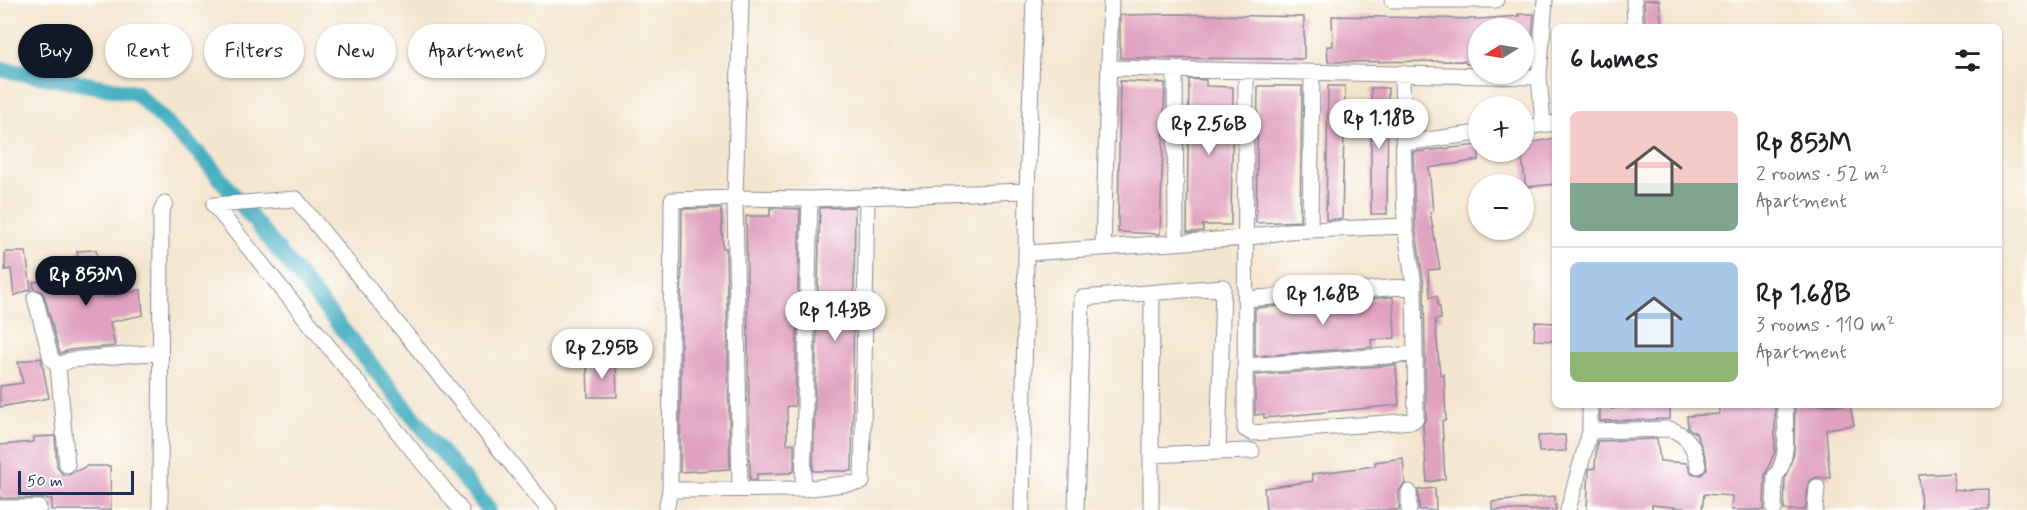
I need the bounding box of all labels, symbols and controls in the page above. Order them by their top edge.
north arrow [1468,18,1534,84]
map controls [1468,18,1534,240]
chip: Buy [18,24,93,78]
chip: Rent [105,24,192,78]
chip: Filters [204,24,304,78]
chip: New [316,24,396,78]
chip: Apartment [408,24,545,78]
text: 6 homes [1570,43,1658,77]
icon: filters [1951,44,1984,77]
button: + [1468,96,1534,162]
pin: Rp 1.18B [1317,99,1441,150]
pin: Rp 2.56B [1147,105,1271,156]
text: Rp 1.18B [1343,105,1415,132]
text: Rp 2.56B [1171,111,1247,138]
text: Rp 853M [1756,127,1852,161]
icon: home [1618,135,1690,207]
text: 2 rooms · 52 m² [1756,161,1889,188]
button: − [1468,174,1534,240]
text: Apartment [1756,188,1847,215]
pin: Rp 853M [31,256,141,307]
text: Rp 853M [49,262,123,289]
pin: Rp 1.68B [1261,275,1385,326]
text: Rp 1.68B [1756,278,1851,312]
text: Rp 1.68B [1287,281,1359,308]
icon: home [1618,286,1690,358]
pin: Rp 1.43B [773,291,897,342]
text: Rp 1.43B [799,297,871,324]
text: 3 rooms · 110 m² [1756,312,1895,339]
pin: Rp 2.95B [540,329,664,380]
text: Rp 2.95B [566,335,638,362]
text: Apartment [1756,339,1847,366]
scale bar [18,468,134,496]
text: 50 m [27,471,63,492]

